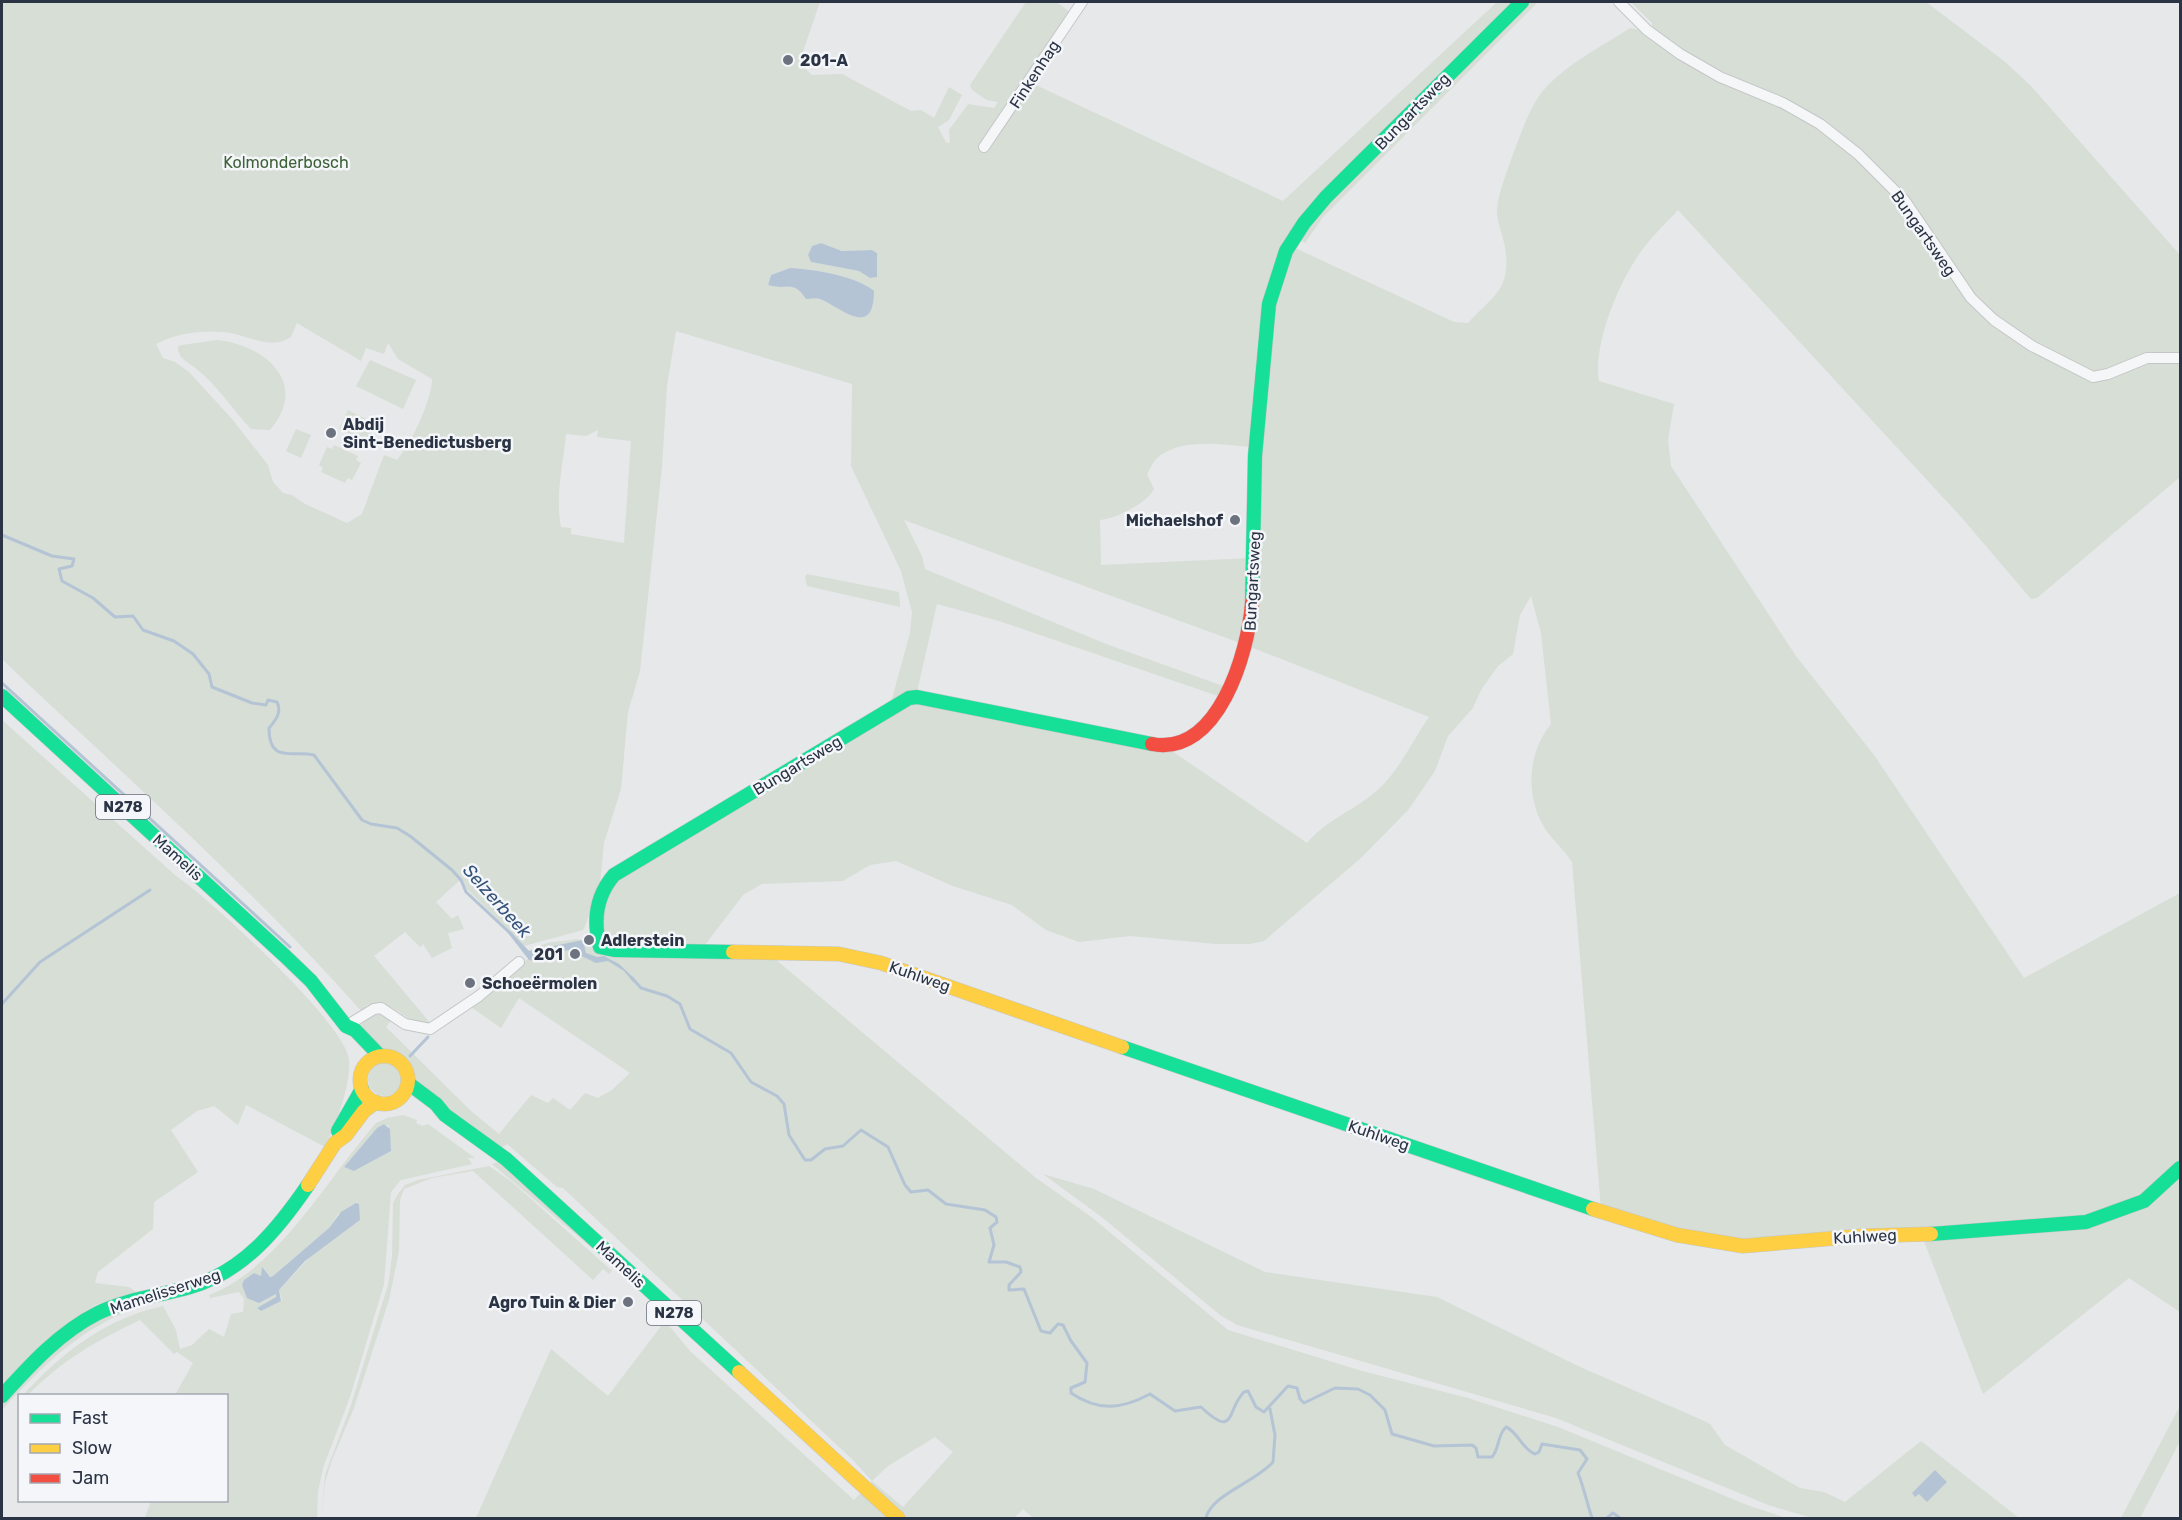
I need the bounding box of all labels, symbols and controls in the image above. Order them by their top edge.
street label: Finkenhag [1005,37,1064,112]
place label: 201-A [800,51,849,70]
marker: 201-A [781,53,795,67]
street label: Bungartsweg [1371,69,1454,154]
park label: Kolmonderbosch [223,153,349,172]
street label: Bungartsweg [1887,187,1960,280]
place label: Abdij Sint-Benedictusberg [343,415,512,452]
marker: Abdij Sint-Benedictusberg [324,426,338,440]
place label: Michaelshof [1126,511,1224,530]
marker: Michaelshof [1228,513,1242,527]
street label: Bungartsweg [1240,531,1265,631]
street label: Bungartsweg [750,732,845,799]
road number: N278 [96,795,150,819]
street label: Mamelis [149,830,207,885]
water label: Selzerbeek [458,860,536,943]
place label: Adlerstein [601,931,684,950]
marker: Adlerstein [582,933,596,947]
place label: 201 [534,945,563,964]
marker: 201 [568,947,582,961]
street label: Kuhlweg [887,957,953,996]
place label: Schoeërmolen [482,974,597,993]
marker: Schoeërmolen [463,976,477,990]
street label: Kuhlweg [1346,1116,1412,1155]
street label: Kuhlweg [1833,1225,1897,1248]
street label: Mamelis [592,1237,649,1292]
street label: Mamelisserweg [108,1265,223,1318]
place label: Agro Tuin & Dier [489,1293,617,1312]
marker: Agro Tuin & Dier [621,1295,635,1309]
road number: N278 [647,1301,701,1325]
legend [18,1394,228,1502]
text: Fast [72,1407,108,1429]
text: Slow [72,1437,112,1459]
text: Jam [72,1467,109,1489]

